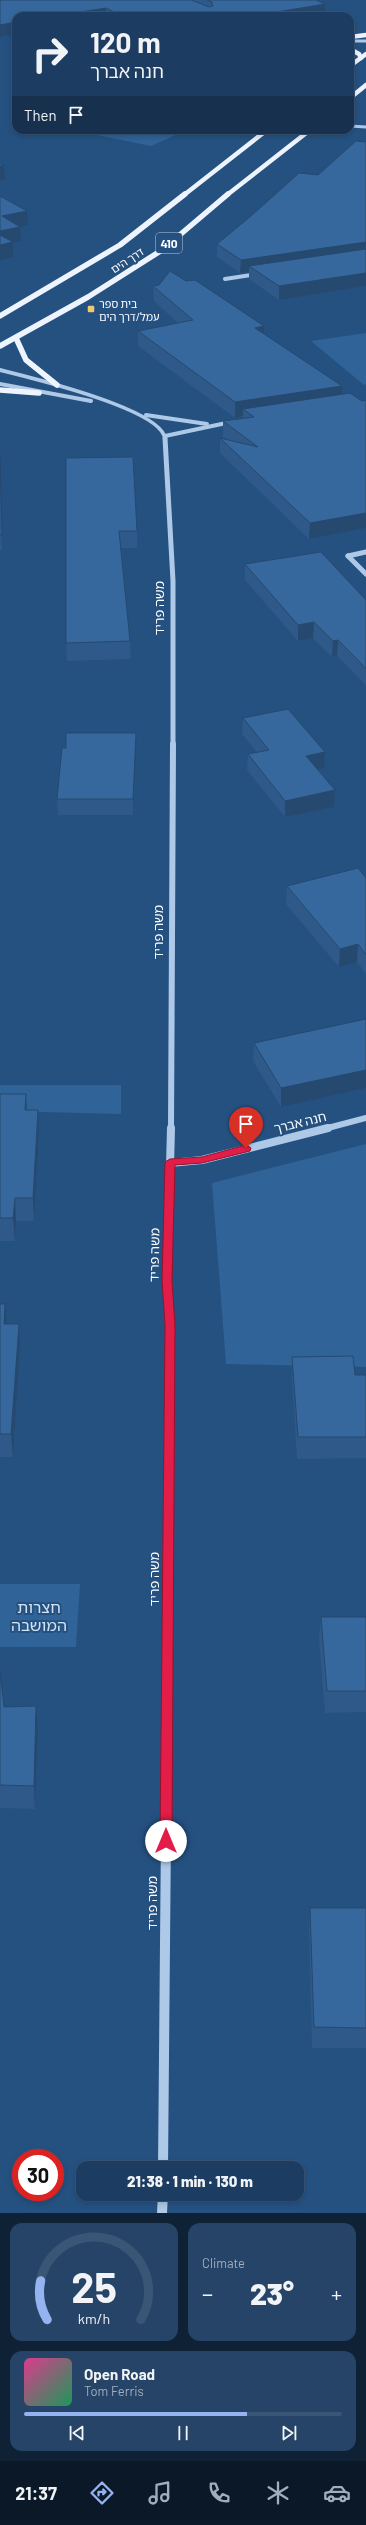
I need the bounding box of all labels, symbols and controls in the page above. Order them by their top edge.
text: 120 m [90,25,161,59]
icon: right [24,28,76,80]
text: חנה אברך [90,60,164,82]
icon: arrive [65,104,87,126]
text: Then [24,106,57,124]
road number: 410 [156,233,182,253]
street label: דרך הים [108,245,146,275]
place label: בית ספר עמל/דרך הים [99,297,160,323]
marker: בית ספר עמל/דרך הים [86,304,96,314]
street label: משה פריד [151,580,167,635]
street label: משה פריד [150,904,166,959]
pin [229,1107,263,1148]
street label: חנה אברך [272,1108,328,1136]
icon: arrive [235,1113,257,1135]
street label: משה פריד [146,1227,162,1282]
street label: משה פריד [146,1551,162,1606]
park label: חצרות המושבה [11,1597,67,1634]
position arrow [145,1820,187,1862]
street label: משה פריד [144,1875,160,1930]
speed limit sign: 30 [12,2149,64,2201]
text: 21:38 · 1 min · 130 m [127,2172,253,2190]
text: Climate [202,2255,245,2271]
text: 25 [71,2261,117,2311]
text: 23° [250,2275,294,2311]
text: − [202,2280,213,2306]
text: + [331,2280,342,2306]
text: km/h [78,2310,110,2327]
text: Open Road [84,2365,155,2383]
text: Tom Ferris [84,2383,144,2399]
icon: previous [66,2422,88,2444]
icon: pause [172,2422,194,2444]
icon: next [278,2422,300,2444]
icon: directions [88,2479,116,2507]
icon: music [146,2479,174,2507]
icon: phone [205,2479,233,2507]
icon: climate [264,2479,292,2507]
icon: car [323,2479,351,2507]
text: 21:37 [15,2482,57,2504]

